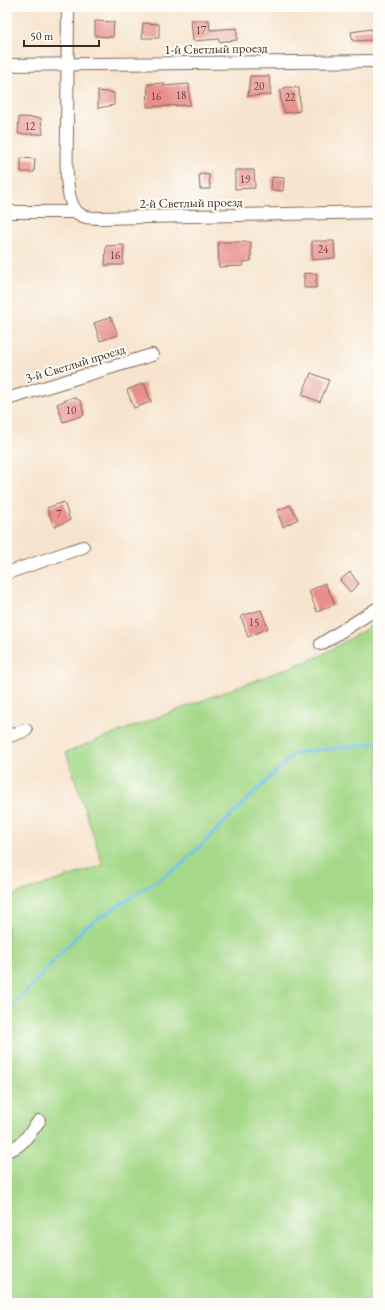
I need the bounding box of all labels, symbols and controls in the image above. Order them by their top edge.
scale bar [24,22,99,48]
house number: 17 [196,23,207,37]
text: 50 m [30,28,54,44]
street label: 1-й Светлый проезд [164,39,268,58]
house number: 20 [254,79,264,93]
house number: 18 [176,88,186,102]
house number: 16 [151,89,162,103]
house number: 22 [285,90,296,104]
house number: 12 [25,119,36,133]
house number: 19 [240,172,251,186]
street label: 2-й Светлый проезд [139,193,243,212]
house number: 24 [318,242,329,256]
house number: 16 [110,248,121,262]
street label: 3-й Светлый проезд [23,340,127,387]
house number: 10 [66,403,76,417]
house number: 7 [56,507,62,521]
house number: 15 [249,615,259,629]

